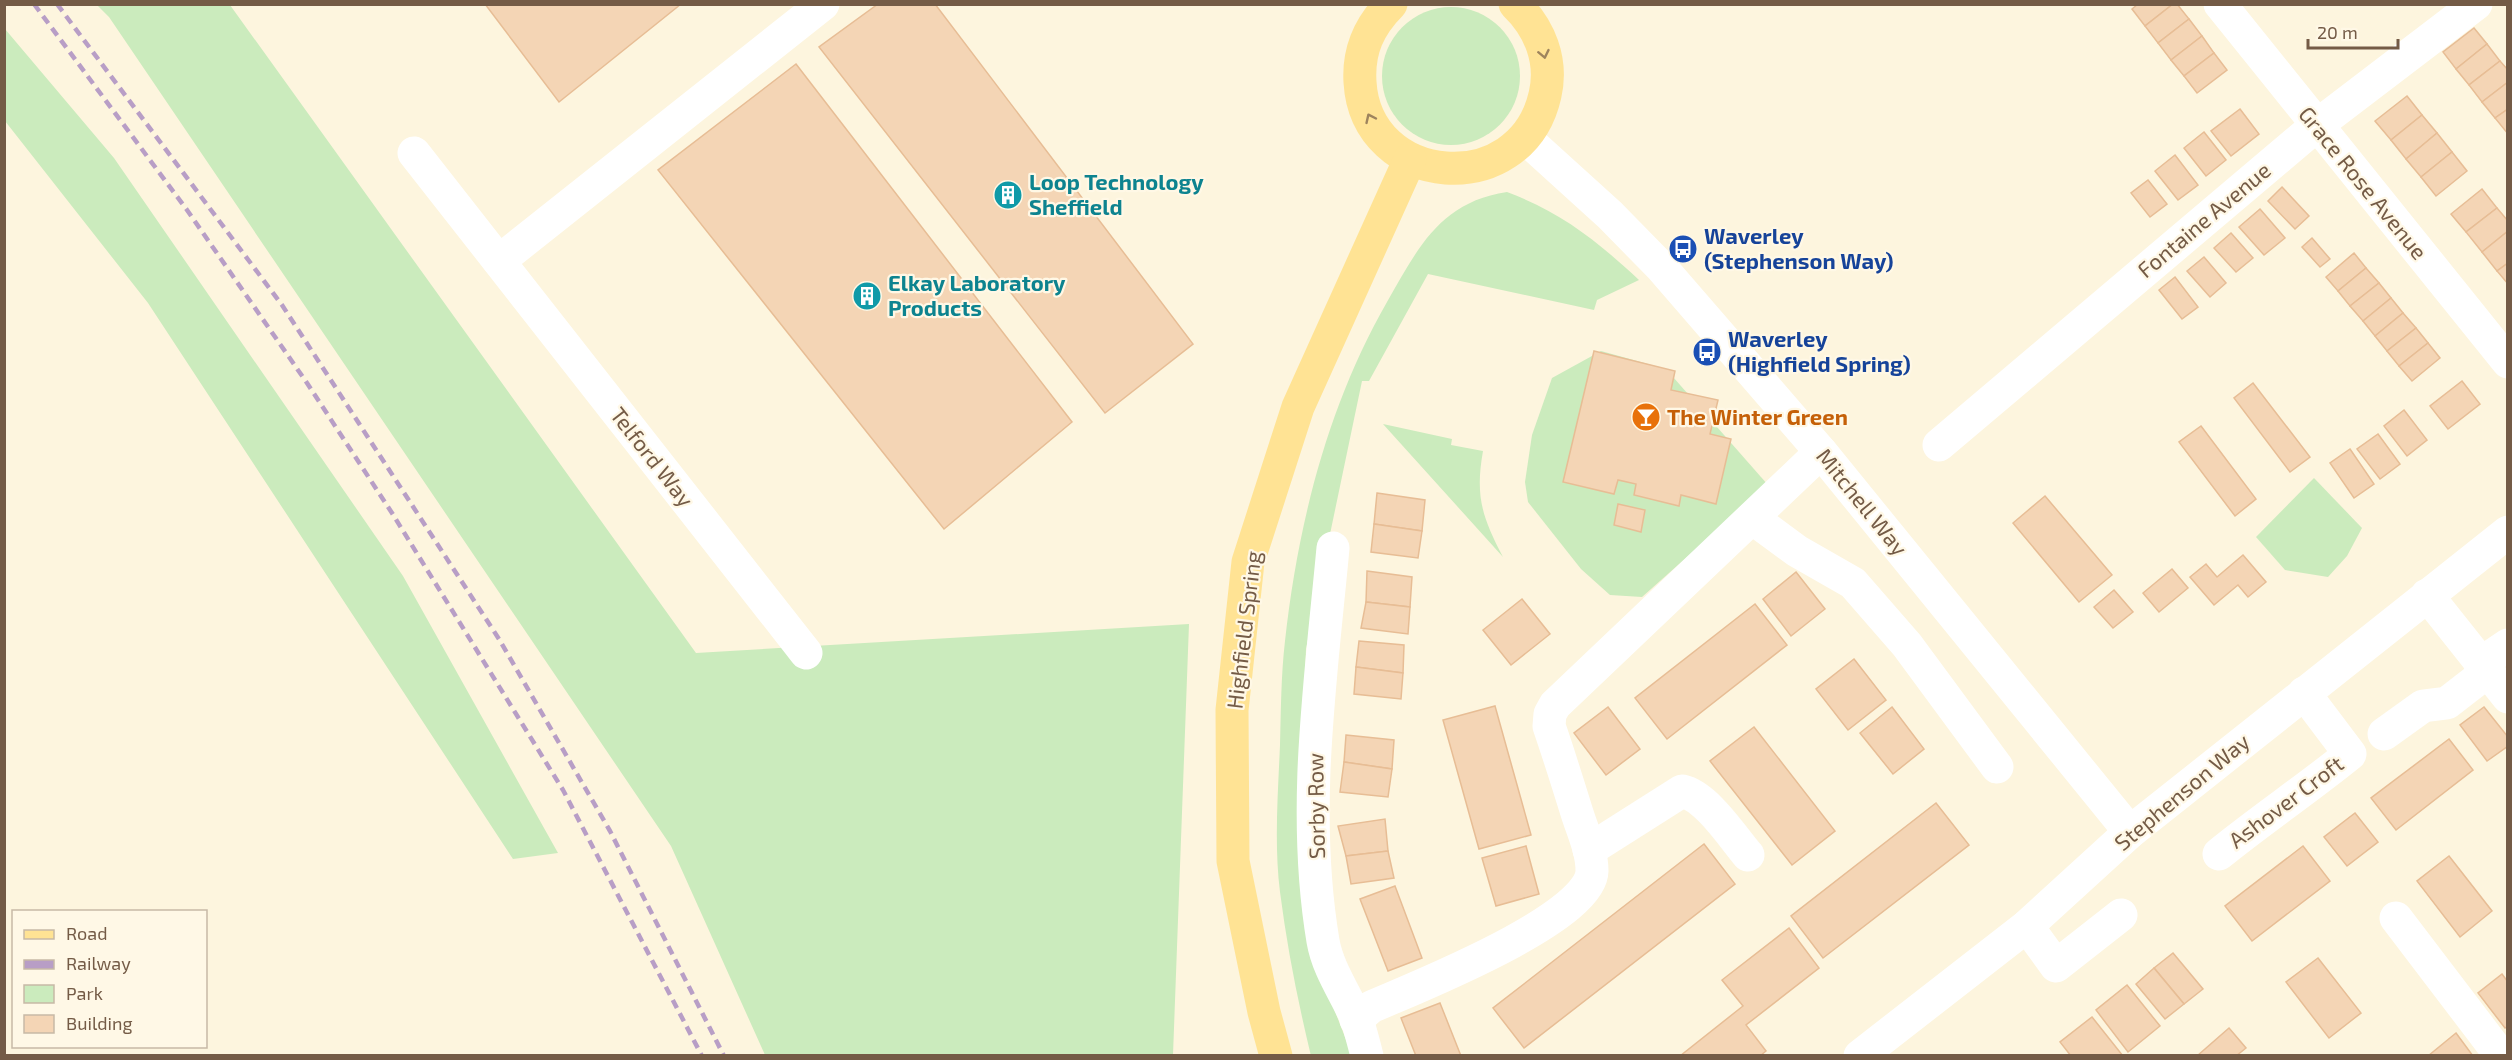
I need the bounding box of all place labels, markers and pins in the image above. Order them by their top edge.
place label: Loop Technology Sheffield [1029,168,1204,219]
building icon: Loop Technology Sheffield [992,179,1024,211]
place label: Waverley (Stephenson Way) [1704,222,1894,274]
bus stop icon: Waverley (Stephenson Way) [1667,233,1699,265]
place label: Elkay Laboratory Products [888,269,1066,320]
building icon: Elkay Laboratory Products [851,280,883,312]
place label: Waverley (Highfield Spring) [1728,325,1911,376]
bus stop icon: Waverley (Highfield Spring) [1691,336,1723,368]
bar icon: The Winter Green [1630,401,1662,433]
place label: The Winter Green [1667,403,1848,429]

